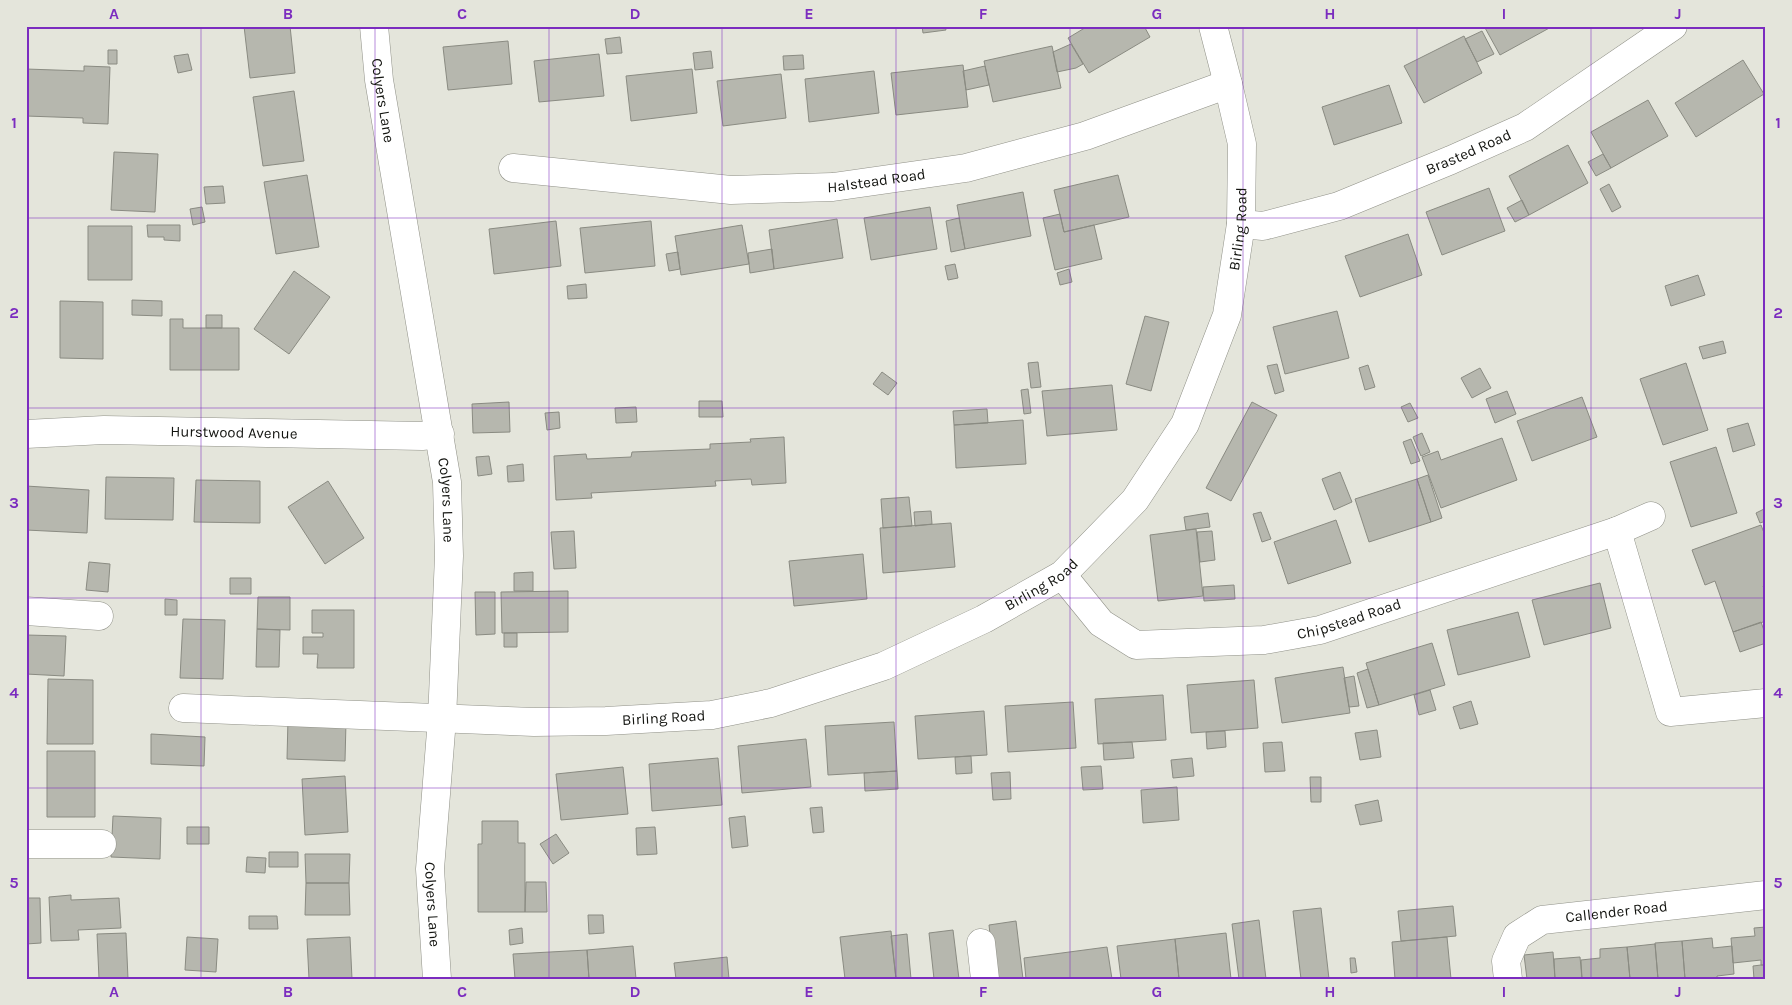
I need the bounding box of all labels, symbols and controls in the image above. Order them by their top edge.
text: A [109,4,119,23]
text: B [283,4,293,23]
text: C [457,4,467,23]
text: D [630,4,641,23]
text: E [804,4,814,23]
text: F [979,4,988,23]
text: G [1152,4,1162,23]
text: H [1324,4,1336,23]
text: I [1502,4,1506,23]
text: J [1674,4,1682,23]
street label: Colyers Lane [368,57,398,144]
text: 1 [11,113,17,132]
text: 1 [1775,113,1781,132]
street label: Brasted Road [1423,125,1514,178]
street label: Halstead Road [827,165,927,196]
street label: Birling Road [1225,187,1250,272]
text: 2 [9,303,19,322]
text: 2 [1773,303,1783,322]
street label: Hurstwood Avenue [170,422,298,443]
street label: Colyers Lane [434,456,458,543]
text: 3 [9,493,19,512]
text: 3 [1773,493,1783,512]
street label: Birling Road [1001,555,1082,614]
street label: Chipstead Road [1296,595,1403,643]
text: 4 [9,683,19,702]
text: 4 [1773,683,1783,702]
street label: Birling Road [621,706,706,729]
street label: Colyers Lane [421,861,444,947]
text: 5 [9,873,19,892]
text: 5 [1773,873,1783,892]
street label: Callender Road [1564,897,1669,926]
text: A [109,982,119,1001]
text: B [283,982,293,1001]
text: C [457,982,467,1001]
text: D [630,982,641,1001]
text: E [804,982,814,1001]
text: F [979,982,988,1001]
text: G [1152,982,1162,1001]
text: H [1324,982,1336,1001]
text: I [1502,982,1506,1001]
text: J [1674,982,1682,1001]

